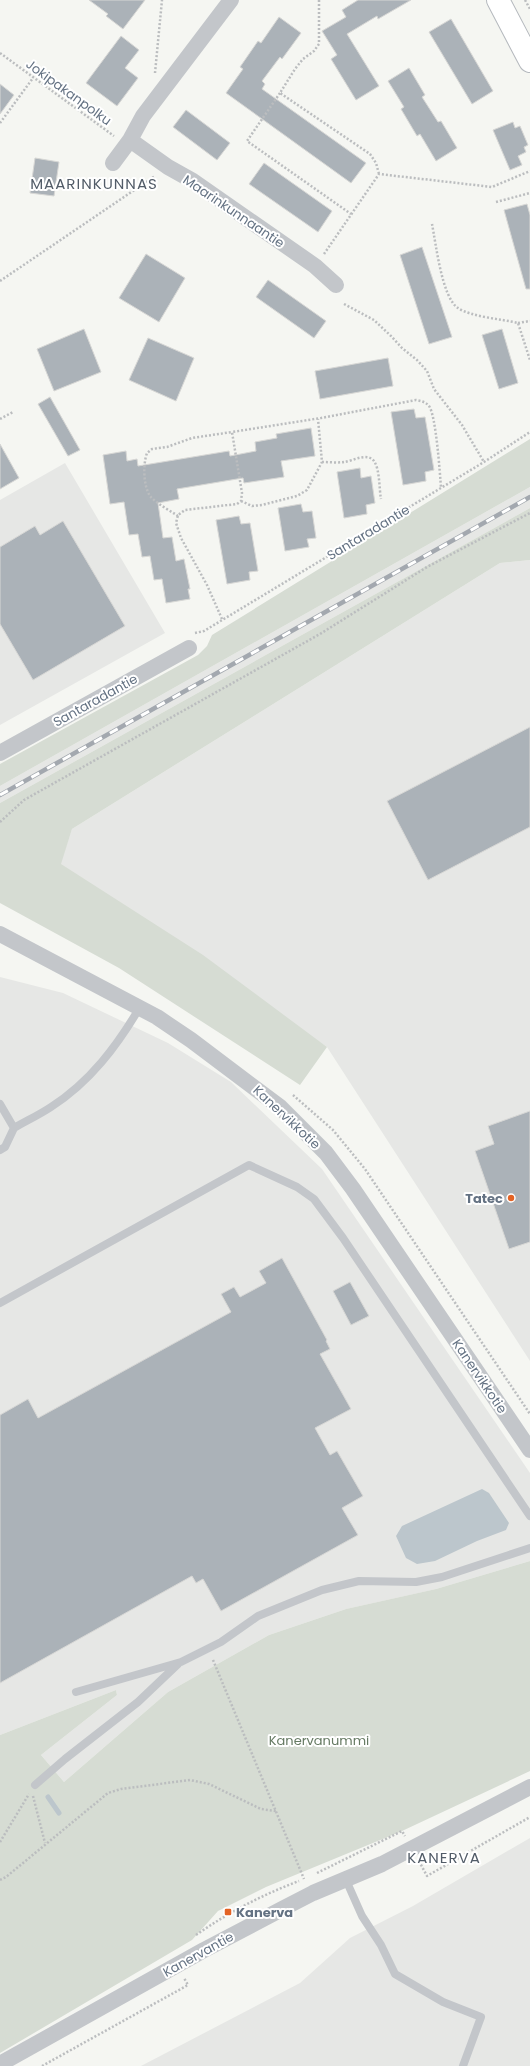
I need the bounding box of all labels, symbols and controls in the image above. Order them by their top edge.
street label: Jokipakanpolku [22,55,115,130]
street label: Maarinkunnaantie [179,170,288,252]
district label: MAARINKUNNAS [30,173,158,194]
street label: Santaradantie [323,500,413,565]
street label: Santaradantie [50,669,141,731]
street label: Kanervikkotie [249,1081,325,1154]
place label: Tatec [465,1189,503,1208]
marker: Tatec [506,1193,516,1203]
street label: Kanervikkotie [448,1335,512,1417]
park label: Kanervanummi [269,1731,369,1750]
district label: KANERVA [407,1847,481,1868]
place label: Kanerva [236,1903,293,1922]
marker: Kanerva [223,1907,233,1917]
street label: Kanervantie [159,1927,237,1982]

